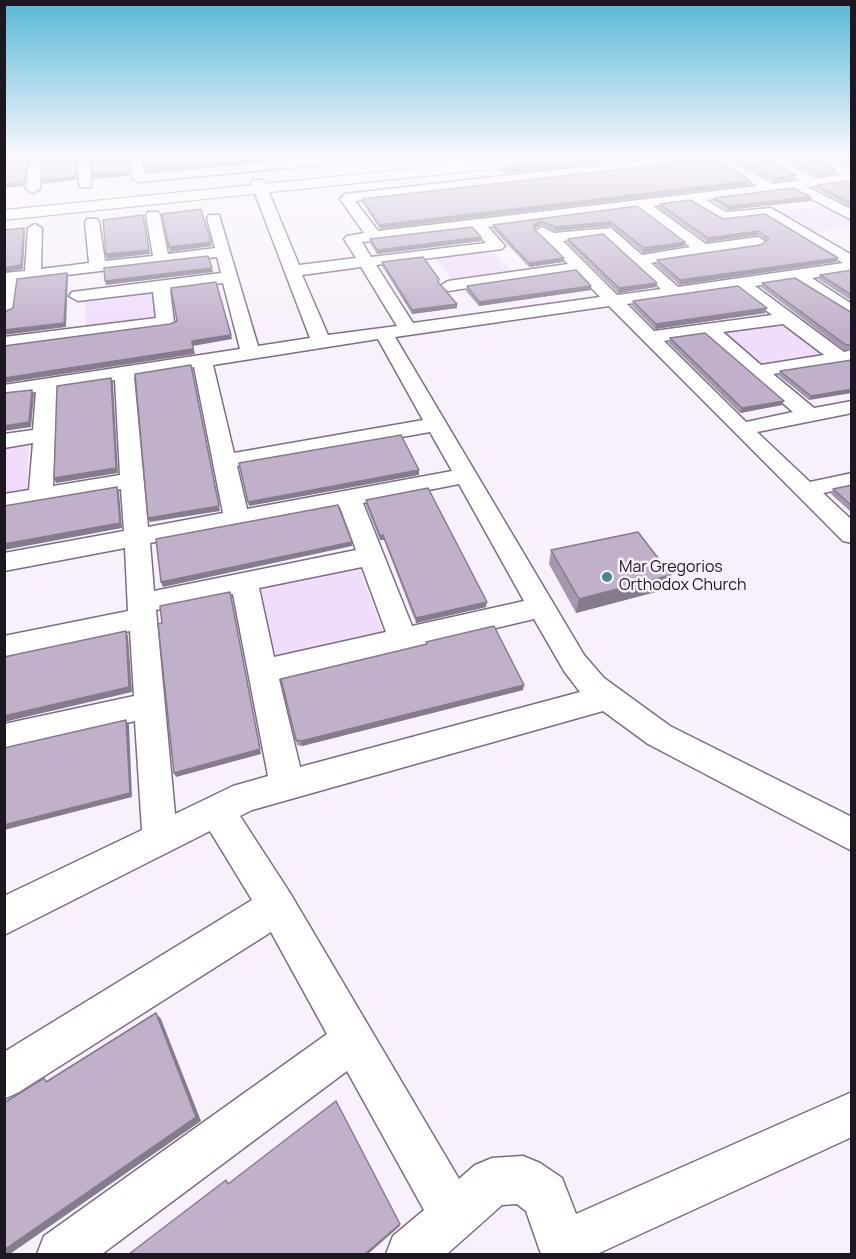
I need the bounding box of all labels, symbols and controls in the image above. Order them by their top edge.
place label: Mar Gregorios Orthodox Church [619,558,747,596]
marker: Mar Gregorios Orthodox Church [600,570,614,584]

